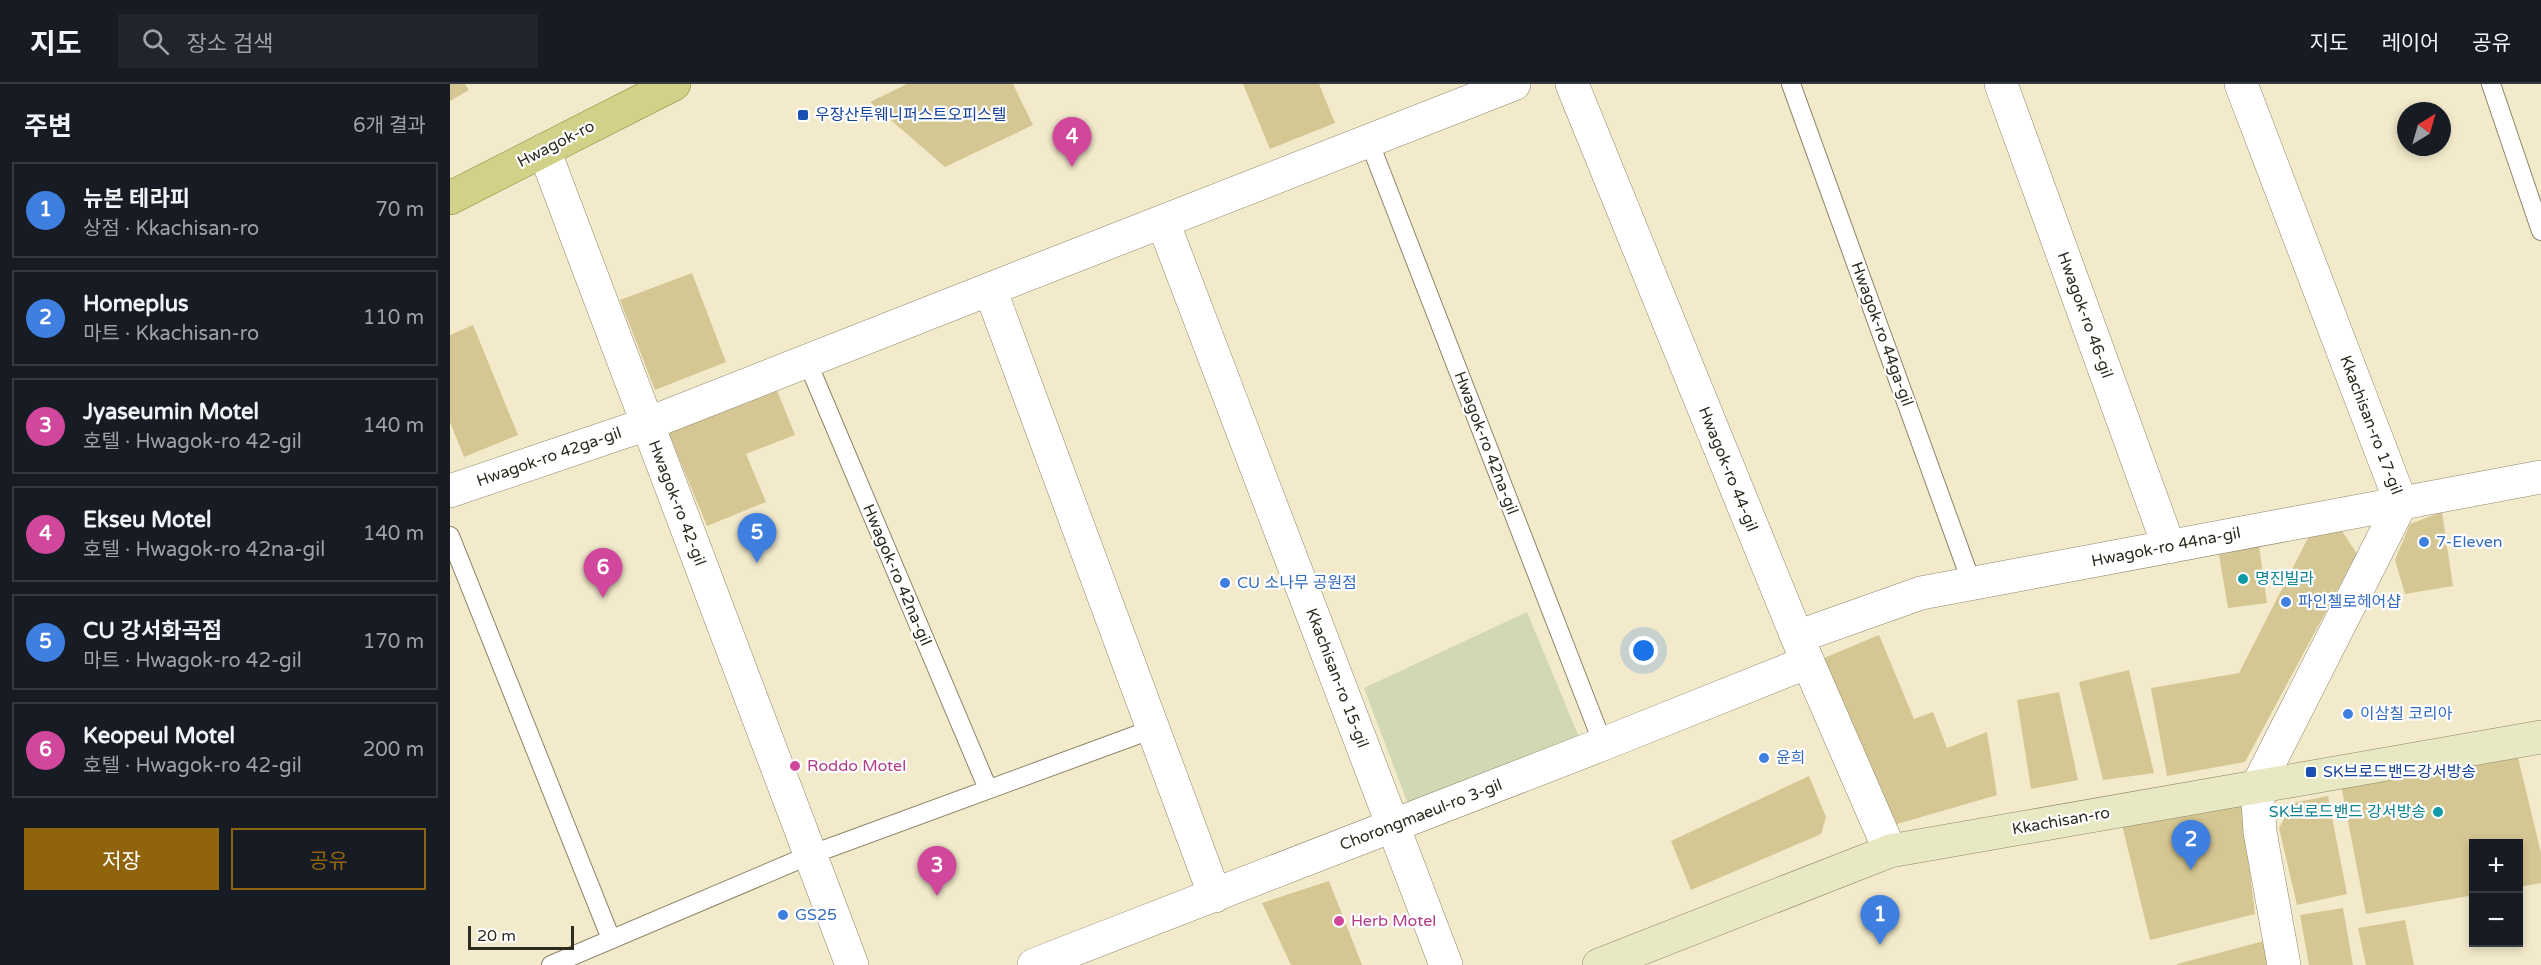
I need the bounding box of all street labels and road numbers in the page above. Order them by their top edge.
street label: Hwagok-ro [514,116,598,172]
street label: Hwagok-ro 46-gil [2053,249,2117,381]
street label: Hwagok-ro 44ga-gil [1847,259,1917,409]
street label: Kkachisan-ro 17-gil [2335,353,2407,497]
street label: Hwagok-ro 42na-gil [1449,369,1523,517]
street label: Hwagok-ro 44-gil [1694,404,1762,534]
street label: Hwagok-ro 42ga-gil [474,423,624,491]
street label: Hwagok-ro 42-gil [644,437,710,569]
street label: Hwagok-ro 42na-gil [858,501,936,649]
street label: Hwagok-ro 44na-gil [2090,523,2242,571]
street label: Kkachisan-ro 15-gil [1301,605,1373,751]
street label: Chorongmaeul-ro 3-gil [1337,775,1505,855]
street label: Kkachisan-ro [2010,803,2112,839]

